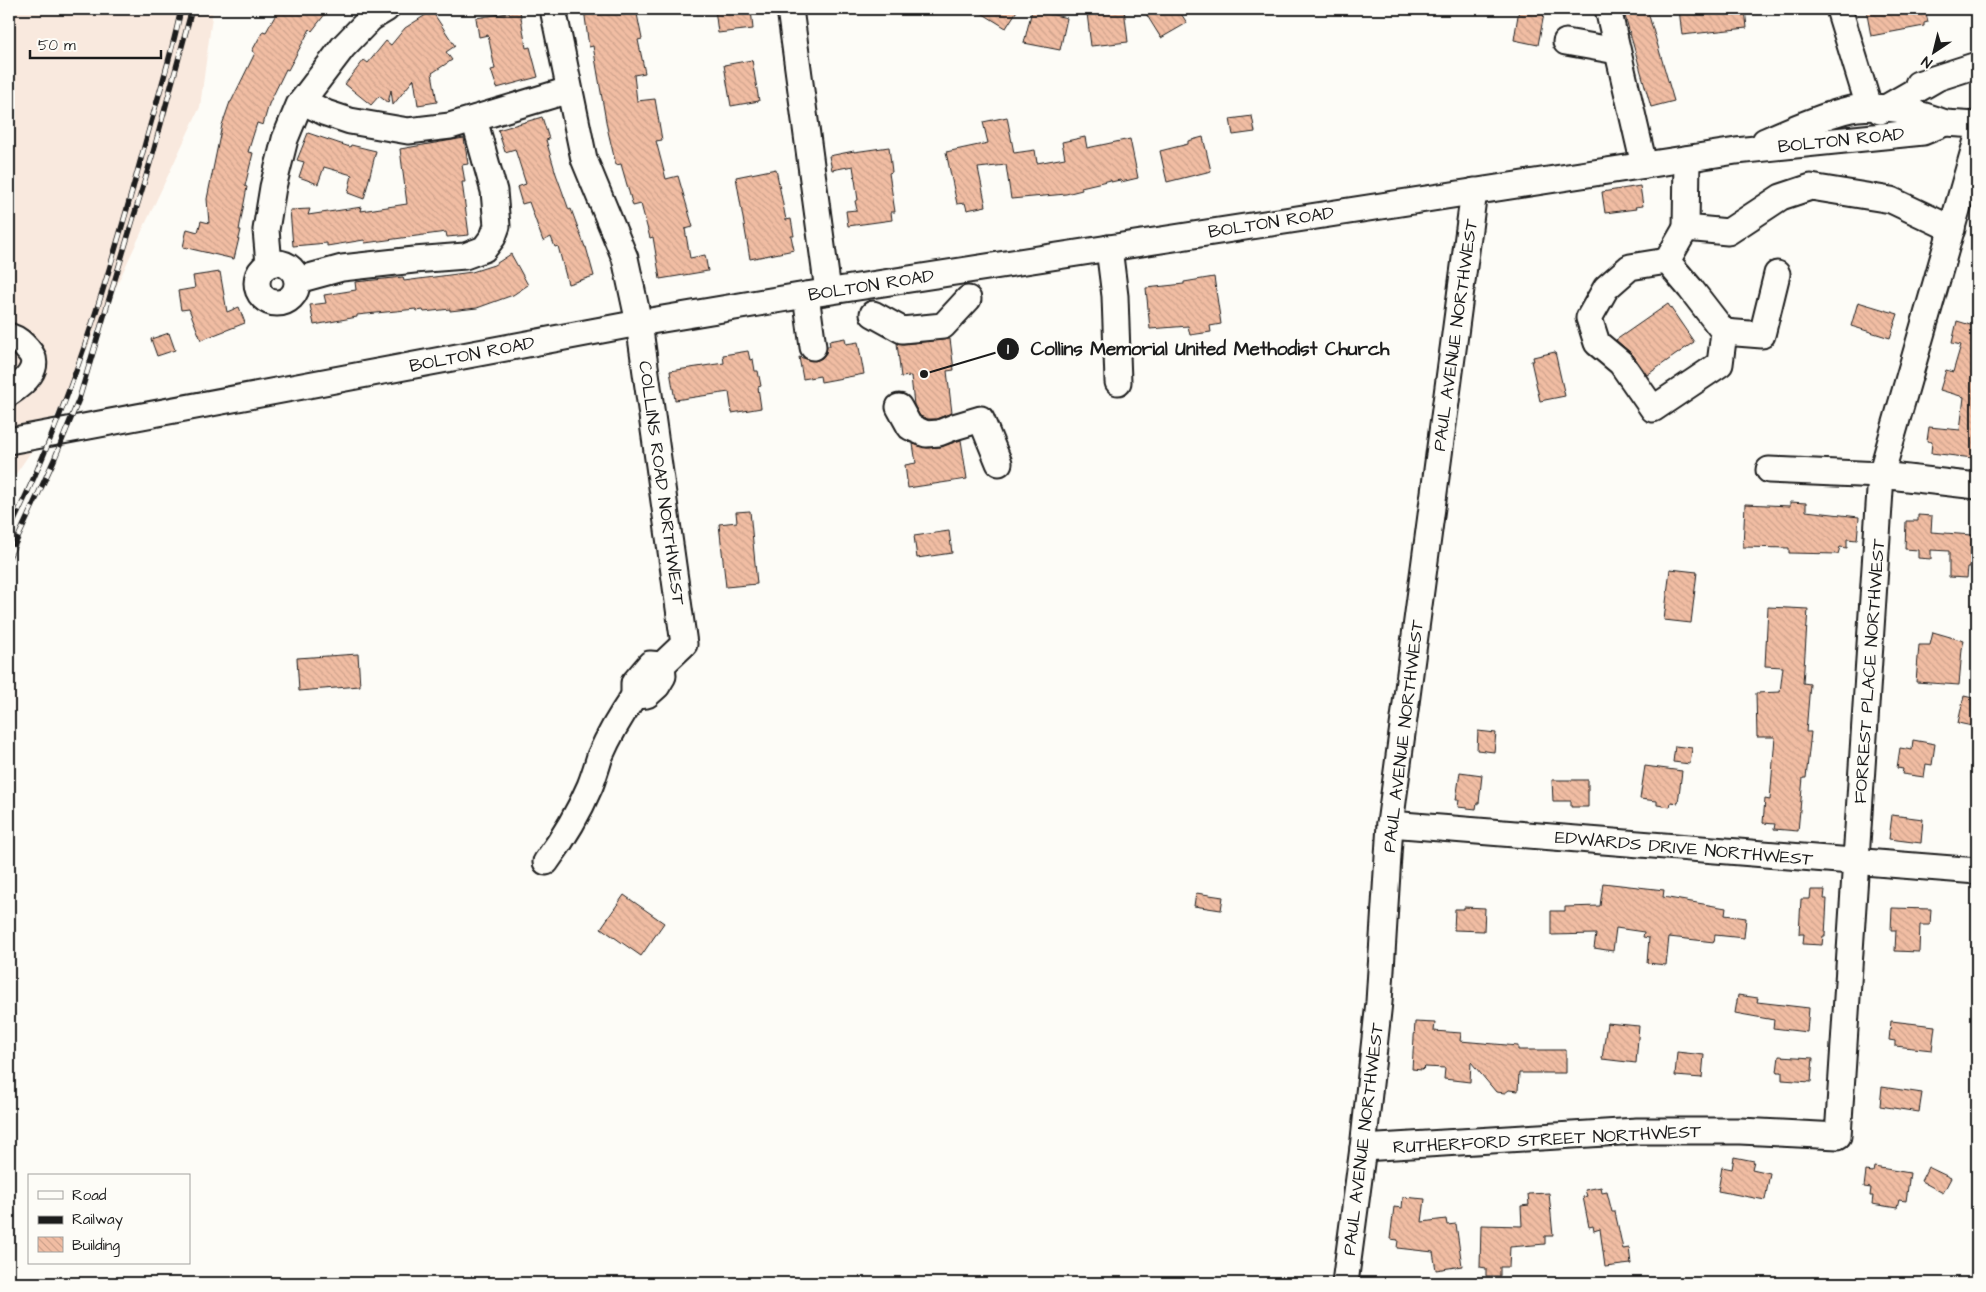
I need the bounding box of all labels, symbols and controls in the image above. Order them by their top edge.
scale bar [30,28,161,60]
north arrow [1908,28,1958,78]
text: 50 m [38,35,76,56]
text: N [1918,51,1936,73]
street label: BOLTON ROAD [1777,121,1906,160]
street label: BOLTON ROAD [1206,200,1336,245]
street label: PAUL AVENUE NORTHWEST [1427,217,1484,453]
street label: BOLTON ROAD [806,263,936,308]
street label: BOLTON ROAD [407,330,537,379]
callout: Collins Memorial United Methodist Church [996,332,1399,366]
text: Collins Memorial United Methodist Church [1031,336,1390,363]
text: 1 [1007,339,1009,360]
street label: COLLINS ROAD NORTHWEST [632,359,691,608]
street label: FORREST PLACE NORTHWEST [1848,537,1891,804]
street label: PAUL AVENUE NORTHWEST [1377,618,1430,854]
street label: EDWARDS DRIVE NORTHWEST [1554,825,1815,872]
street label: PAUL AVENUE NORTHWEST [1337,1021,1390,1257]
street label: RUTHERFORD STREET NORTHWEST [1392,1119,1703,1160]
legend [28,1174,190,1264]
text: Road [72,1185,107,1206]
text: Railway [72,1209,123,1231]
text: Building [72,1235,120,1257]

